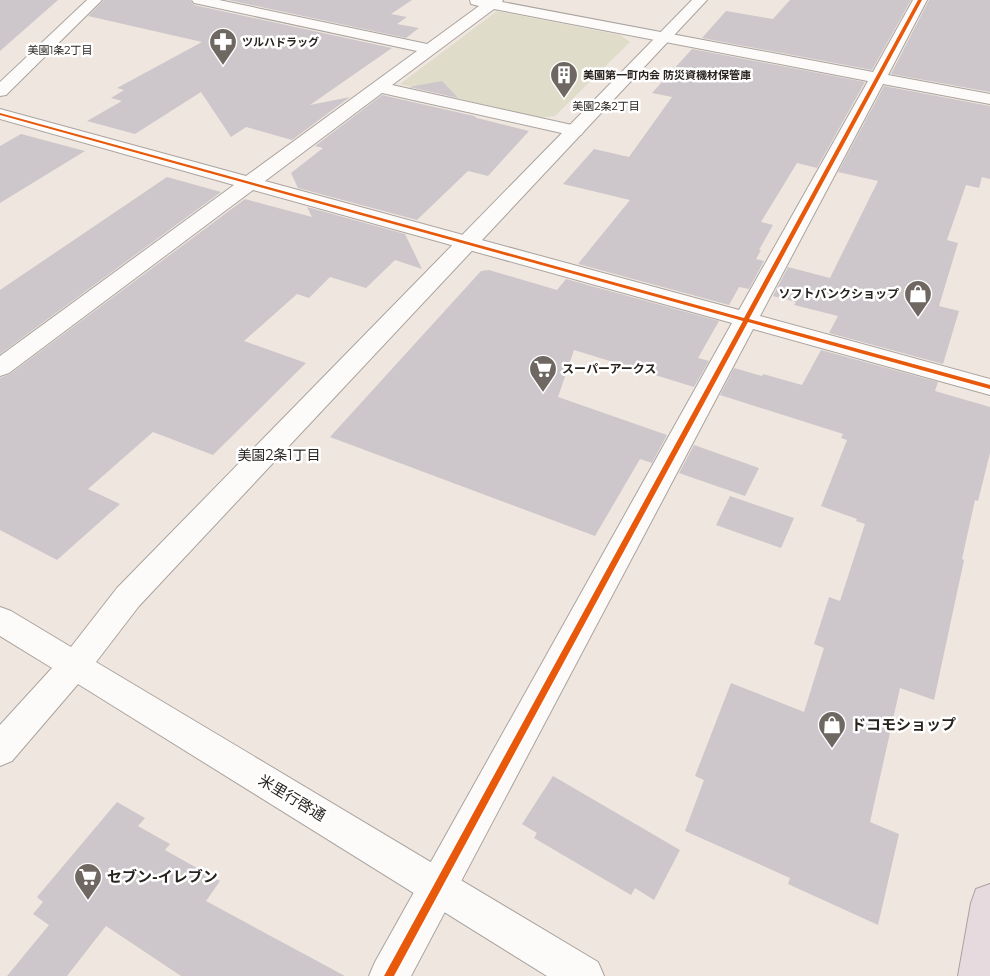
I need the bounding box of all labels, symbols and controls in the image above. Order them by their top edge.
pharmacy icon: ツルハドラッグ [208,27,238,66]
place label: ツルハドラッグ [242,35,319,49]
district label: 美園1条2丁目 [27,43,93,57]
building icon: 美園第一町内会 防災資機材保管庫 [549,60,579,99]
place label: 美園第一町内会 防災資機材保管庫 [583,68,751,82]
district label: 美園2条2丁目 [572,99,640,113]
shop icon: ソフトバンクショップ [903,279,933,318]
place label: ソフトバンクショップ [778,286,899,301]
supermarket icon: スーパーアークス [528,354,558,393]
place label: スーパーアークス [562,361,656,376]
district label: 美園2条1丁目 [237,446,321,464]
shop icon: ドコモショップ [817,710,847,749]
place label: ドコモショップ [851,715,956,734]
street label: 米里行啓通 [255,770,329,825]
supermarket icon: セブン-イレブン [73,862,103,901]
place label: セブン-イレブン [107,867,218,886]

